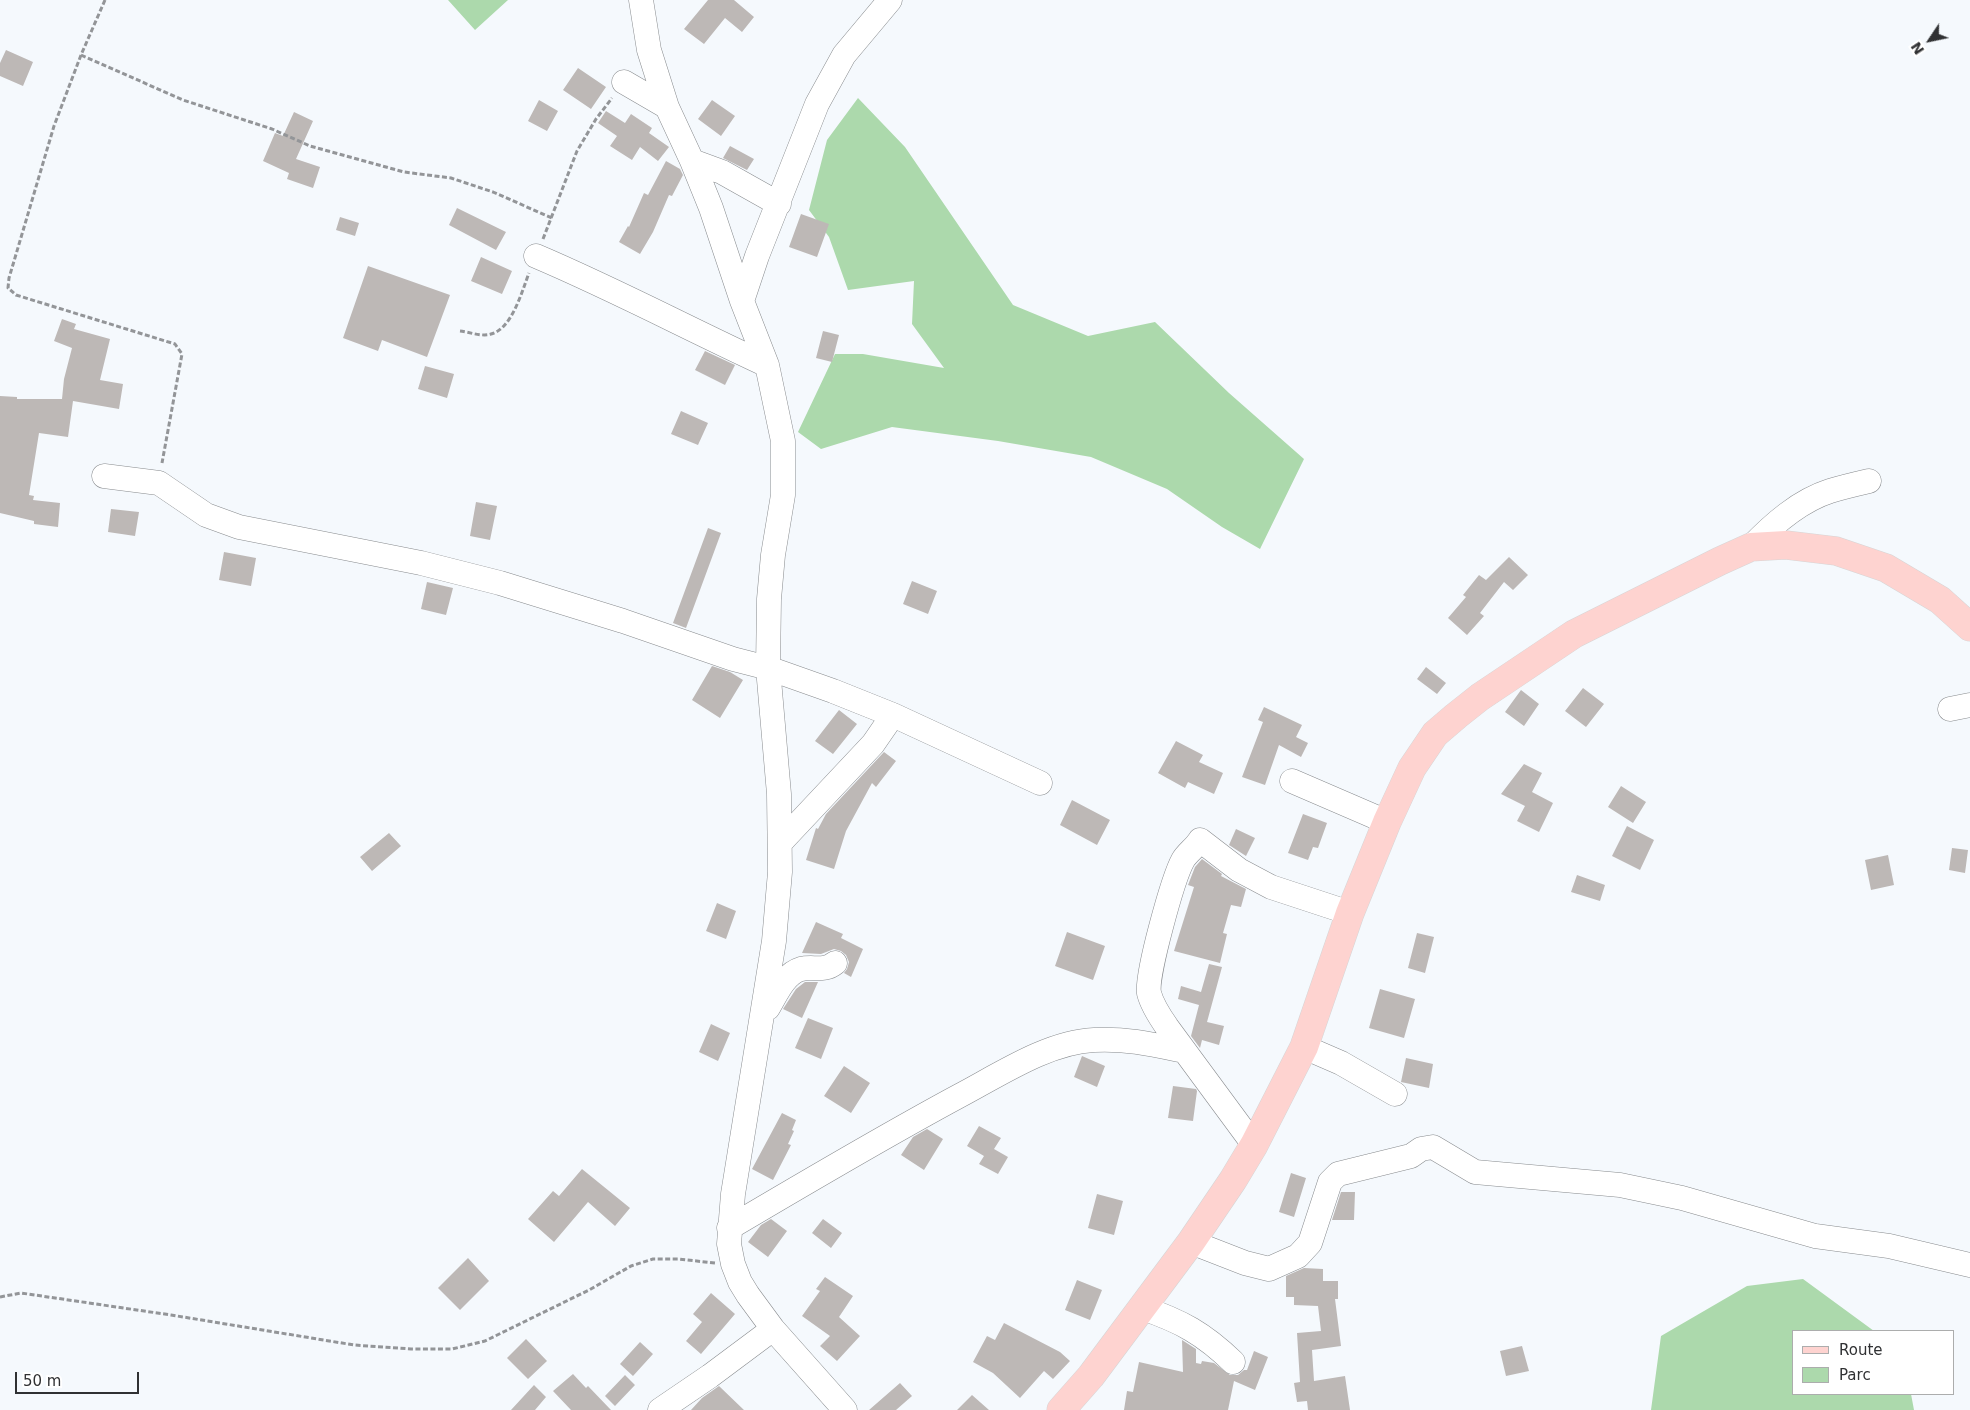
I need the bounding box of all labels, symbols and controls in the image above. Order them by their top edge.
north arrow [1905,15,1955,65]
text: N [1908,39,1927,58]
legend [1792,1330,1955,1395]
text: Route [1839,1341,1883,1359]
scale bar [18,1362,141,1394]
text: Parc [1839,1366,1871,1384]
text: 50 m [23,1372,61,1390]

